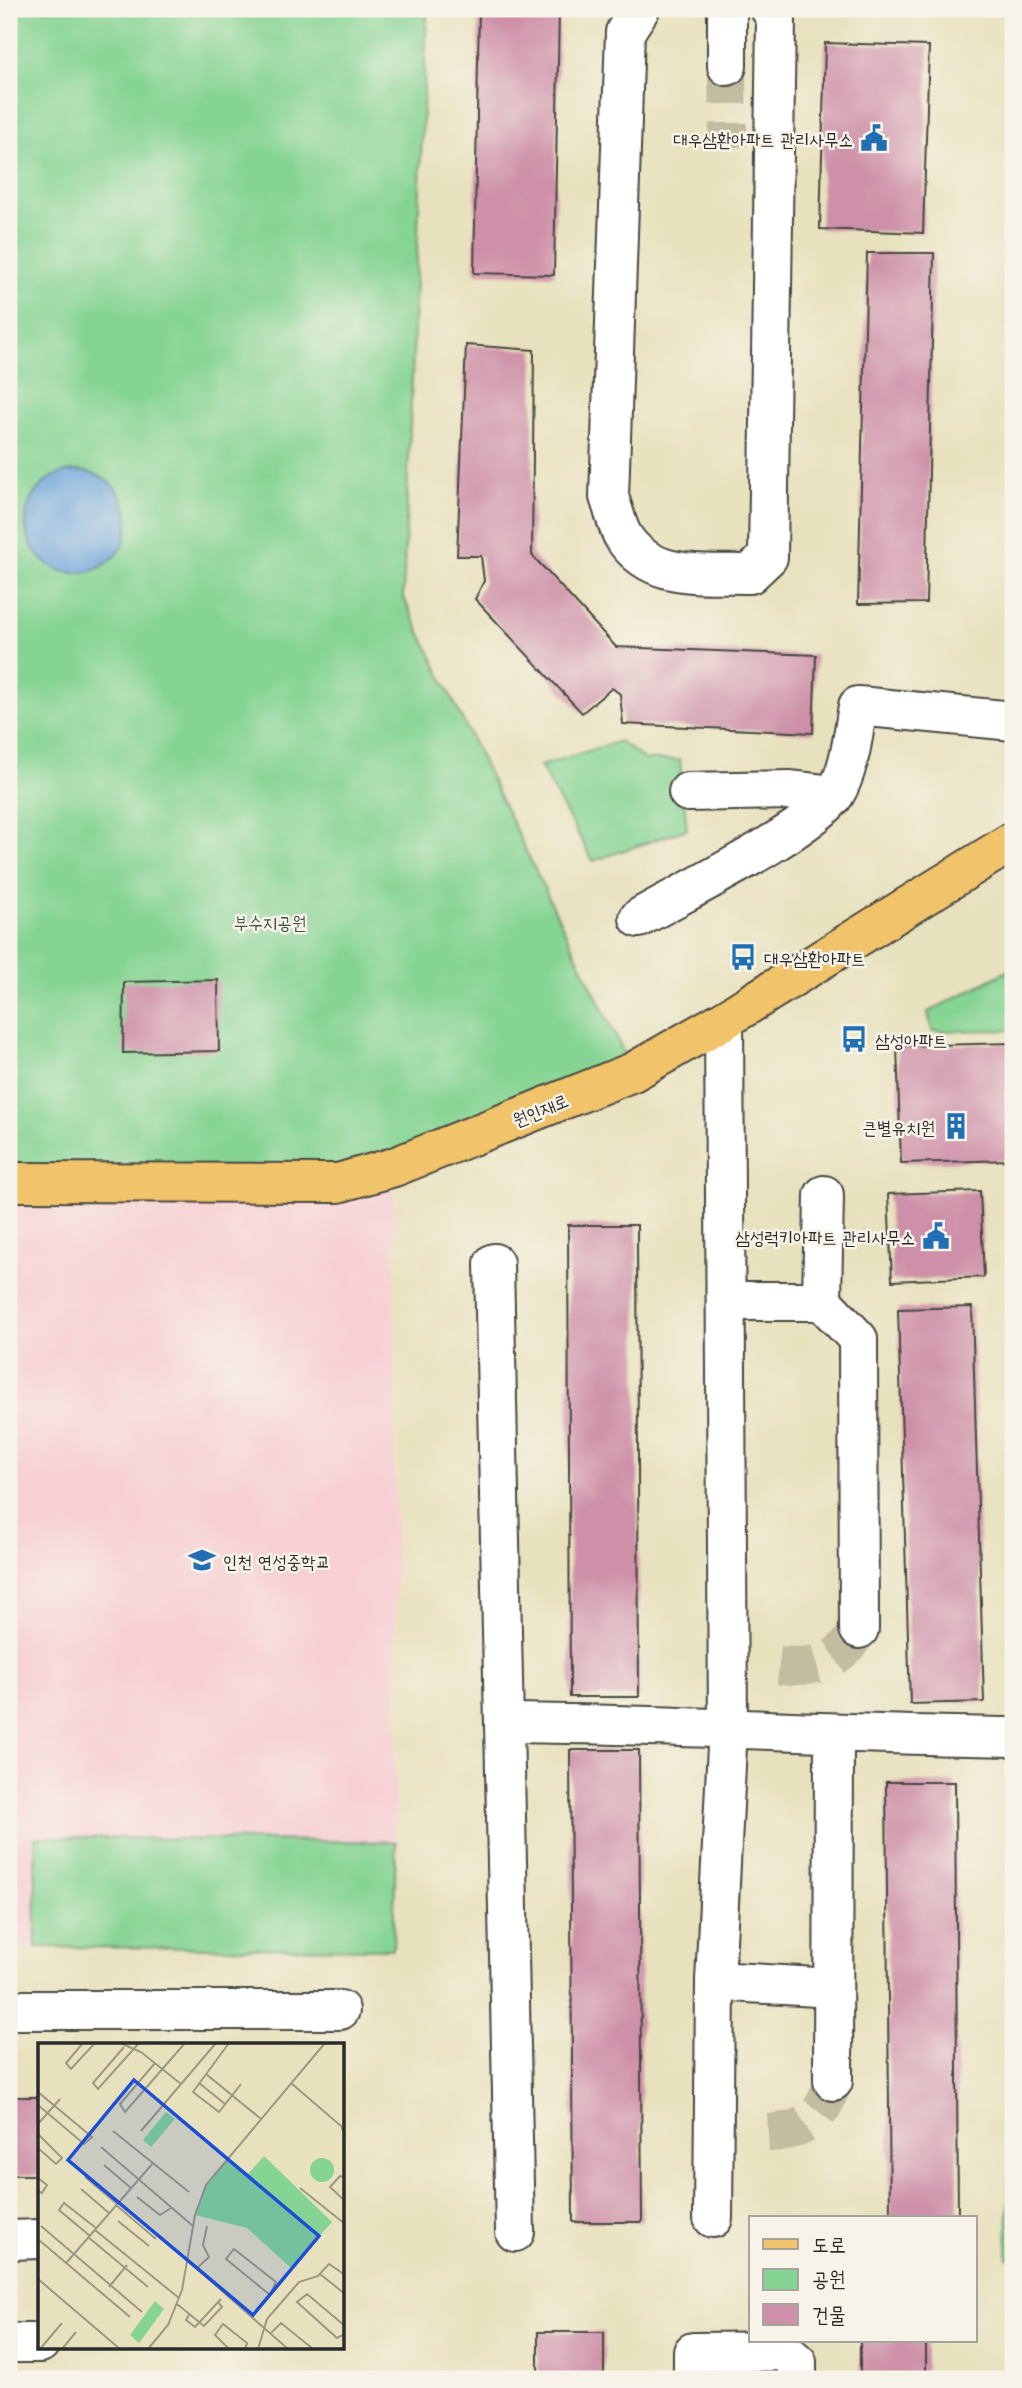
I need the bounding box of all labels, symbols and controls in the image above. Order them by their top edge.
public building icon: 대우삼환아파트 관리사무소 [859,123,889,153]
place label: 대우삼환아파트 관리사무소 [673,125,853,152]
park label: 부수지공원 [234,908,306,935]
bus stop icon: 대우삼환아파트 [728,942,758,972]
place label: 대우삼환아파트 [764,944,865,971]
bus stop icon: 삼성아파트 [839,1024,869,1054]
place label: 삼성아파트 [875,1026,947,1053]
street label: 원인재로 [508,1086,572,1132]
building icon: 큰별유치원 [941,1111,971,1141]
place label: 큰별유치원 [863,1113,935,1140]
public building icon: 삼성럭키아파트 관리사무소 [921,1221,951,1251]
place label: 삼성럭키아파트 관리사무소 [735,1223,915,1250]
school or university icon: 인천 연성중학교 [187,1545,217,1575]
place label: 인천 연성중학교 [223,1547,330,1574]
inset map [38,2043,345,2350]
legend [749,2216,976,2342]
text: 도로 [812,2227,846,2259]
text: 공원 [812,2261,846,2293]
text: 건물 [812,2297,846,2329]

